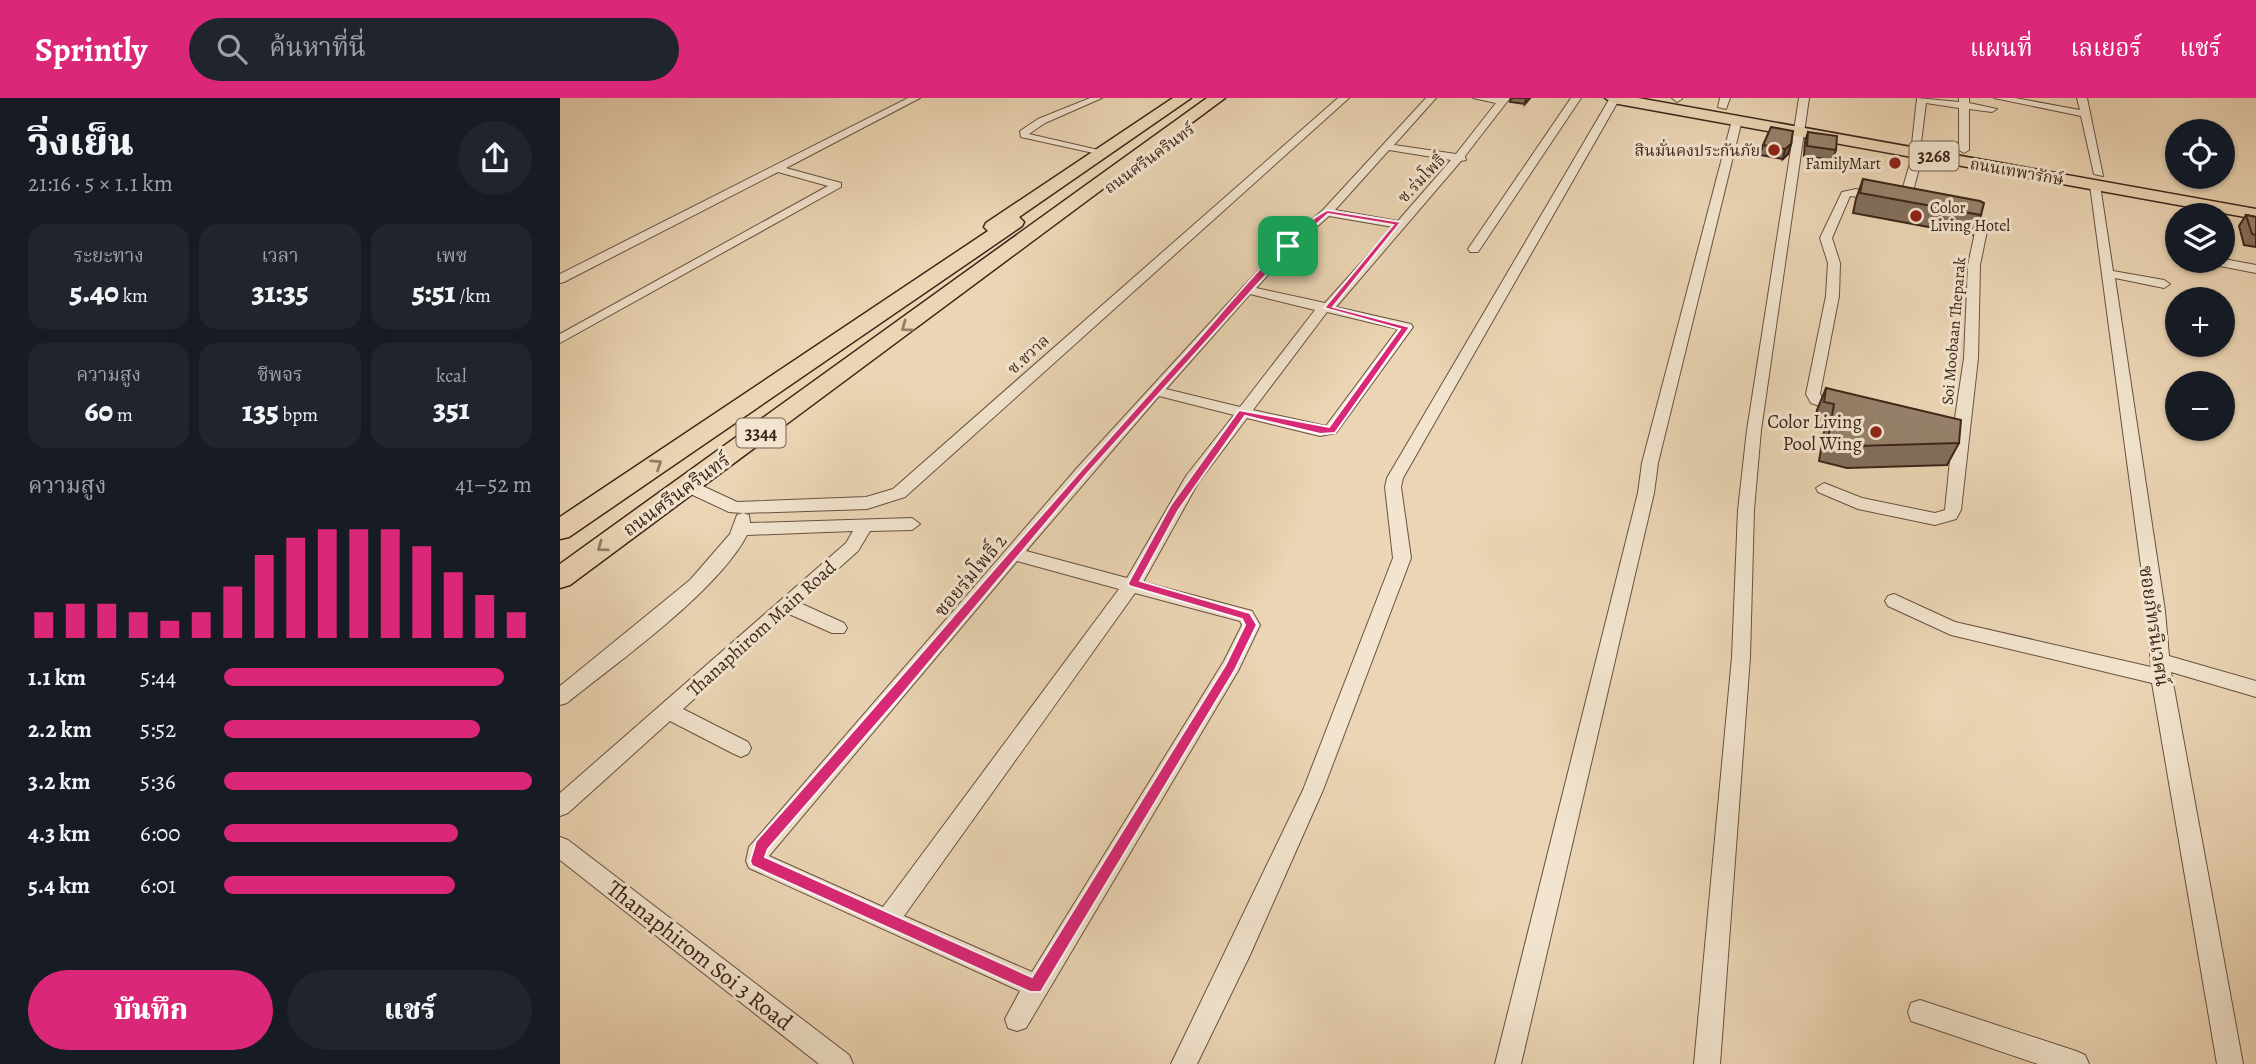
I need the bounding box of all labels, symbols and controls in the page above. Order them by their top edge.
search box [189,18,679,81]
text: Sprintly [35,27,147,72]
icon: search [213,30,251,68]
text: ค้นหาที่นี่ [269,30,366,65]
text: แผนที่ [1970,32,2033,64]
text: เลเยอร์ [2071,32,2142,64]
text: แชร์ [2180,32,2221,64]
text: วิ่งเย็น [28,116,134,168]
street label: ถนนศรีนครินทร์ [1100,118,1200,199]
map controls [2165,119,2235,441]
button: locate [2165,119,2235,189]
button: share [458,121,532,195]
place label: สินมั่นคงประกันภัย [1635,139,1760,162]
marker: สินมั่นคงประกันภัย [1766,142,1782,158]
road number: 3268 [1910,142,1958,170]
street label: ซ.ร่มโพธิ์ [1393,148,1452,208]
place label: FamilyMart [1805,153,1881,175]
street label: ถนนเทพารักษ์ [1968,153,2065,191]
marker: FamilyMart [1887,155,1903,171]
text: 21:16 · 5 × 1.1 km [28,168,173,199]
place label: Color Living Hotel [1930,197,2010,237]
button: layers [2165,203,2235,273]
marker: Color Living Hotel [1908,208,1924,224]
pin [1258,216,1318,276]
icon: arrive [1269,227,1307,265]
text: ระยะทาง [74,243,144,269]
text: เวลา [261,243,299,269]
text: เพซ [435,243,467,269]
street label: Soi Moobaan Theparak [1937,256,1971,406]
text: 5.40 [69,272,119,312]
text: 31:35 [251,272,309,312]
text: 5:51 [412,272,456,312]
text: km [119,283,148,309]
text: /km [456,283,491,309]
button: + [2165,287,2235,357]
one-way arrow [901,319,913,331]
street label: ซ.ชวาล [1003,330,1054,380]
text: ความสูง [76,362,141,388]
text: ชีพจร [257,362,303,388]
text: kcal [436,363,467,389]
button: − [2165,371,2235,441]
text: 351 [433,389,470,429]
text: 60 [85,391,113,431]
text: 135 [242,391,279,431]
text: m [113,402,133,428]
text: bpm [279,402,318,428]
place label: Color Living Pool Wing [1767,409,1862,457]
road number: 3344 [736,418,786,447]
marker: Color Living Pool Wing [1868,424,1884,440]
street label: ถนนศรีนครินทร์ [618,446,736,543]
one-way arrow [649,460,662,472]
text: 41–52 m [455,469,532,500]
text: ความสูง [28,470,106,501]
street label: ซอยร่มโพธิ์ 2 [927,528,1013,622]
one-way arrow [598,539,610,551]
street label: Thanaphirom Main Road [681,554,842,703]
street label: ซอยภัทรนิเวศน์ [2133,564,2175,688]
text: 1.1 km [28,662,86,693]
text: 5:44 [140,662,176,693]
text: 2.2 km [28,714,92,745]
text: 5:52 [140,714,176,745]
text: 3.2 km [28,766,91,797]
text: 5:36 [140,766,176,797]
text: 4.3 km [28,818,90,849]
text: 6:00 [140,818,181,849]
text: 5.4 km [28,870,90,901]
text: 6:01 [140,870,176,901]
street label: Thanaphirom Soi 3 Road [600,873,799,1038]
button: บันทึก [28,970,273,1050]
button: แชร์ [287,970,532,1050]

